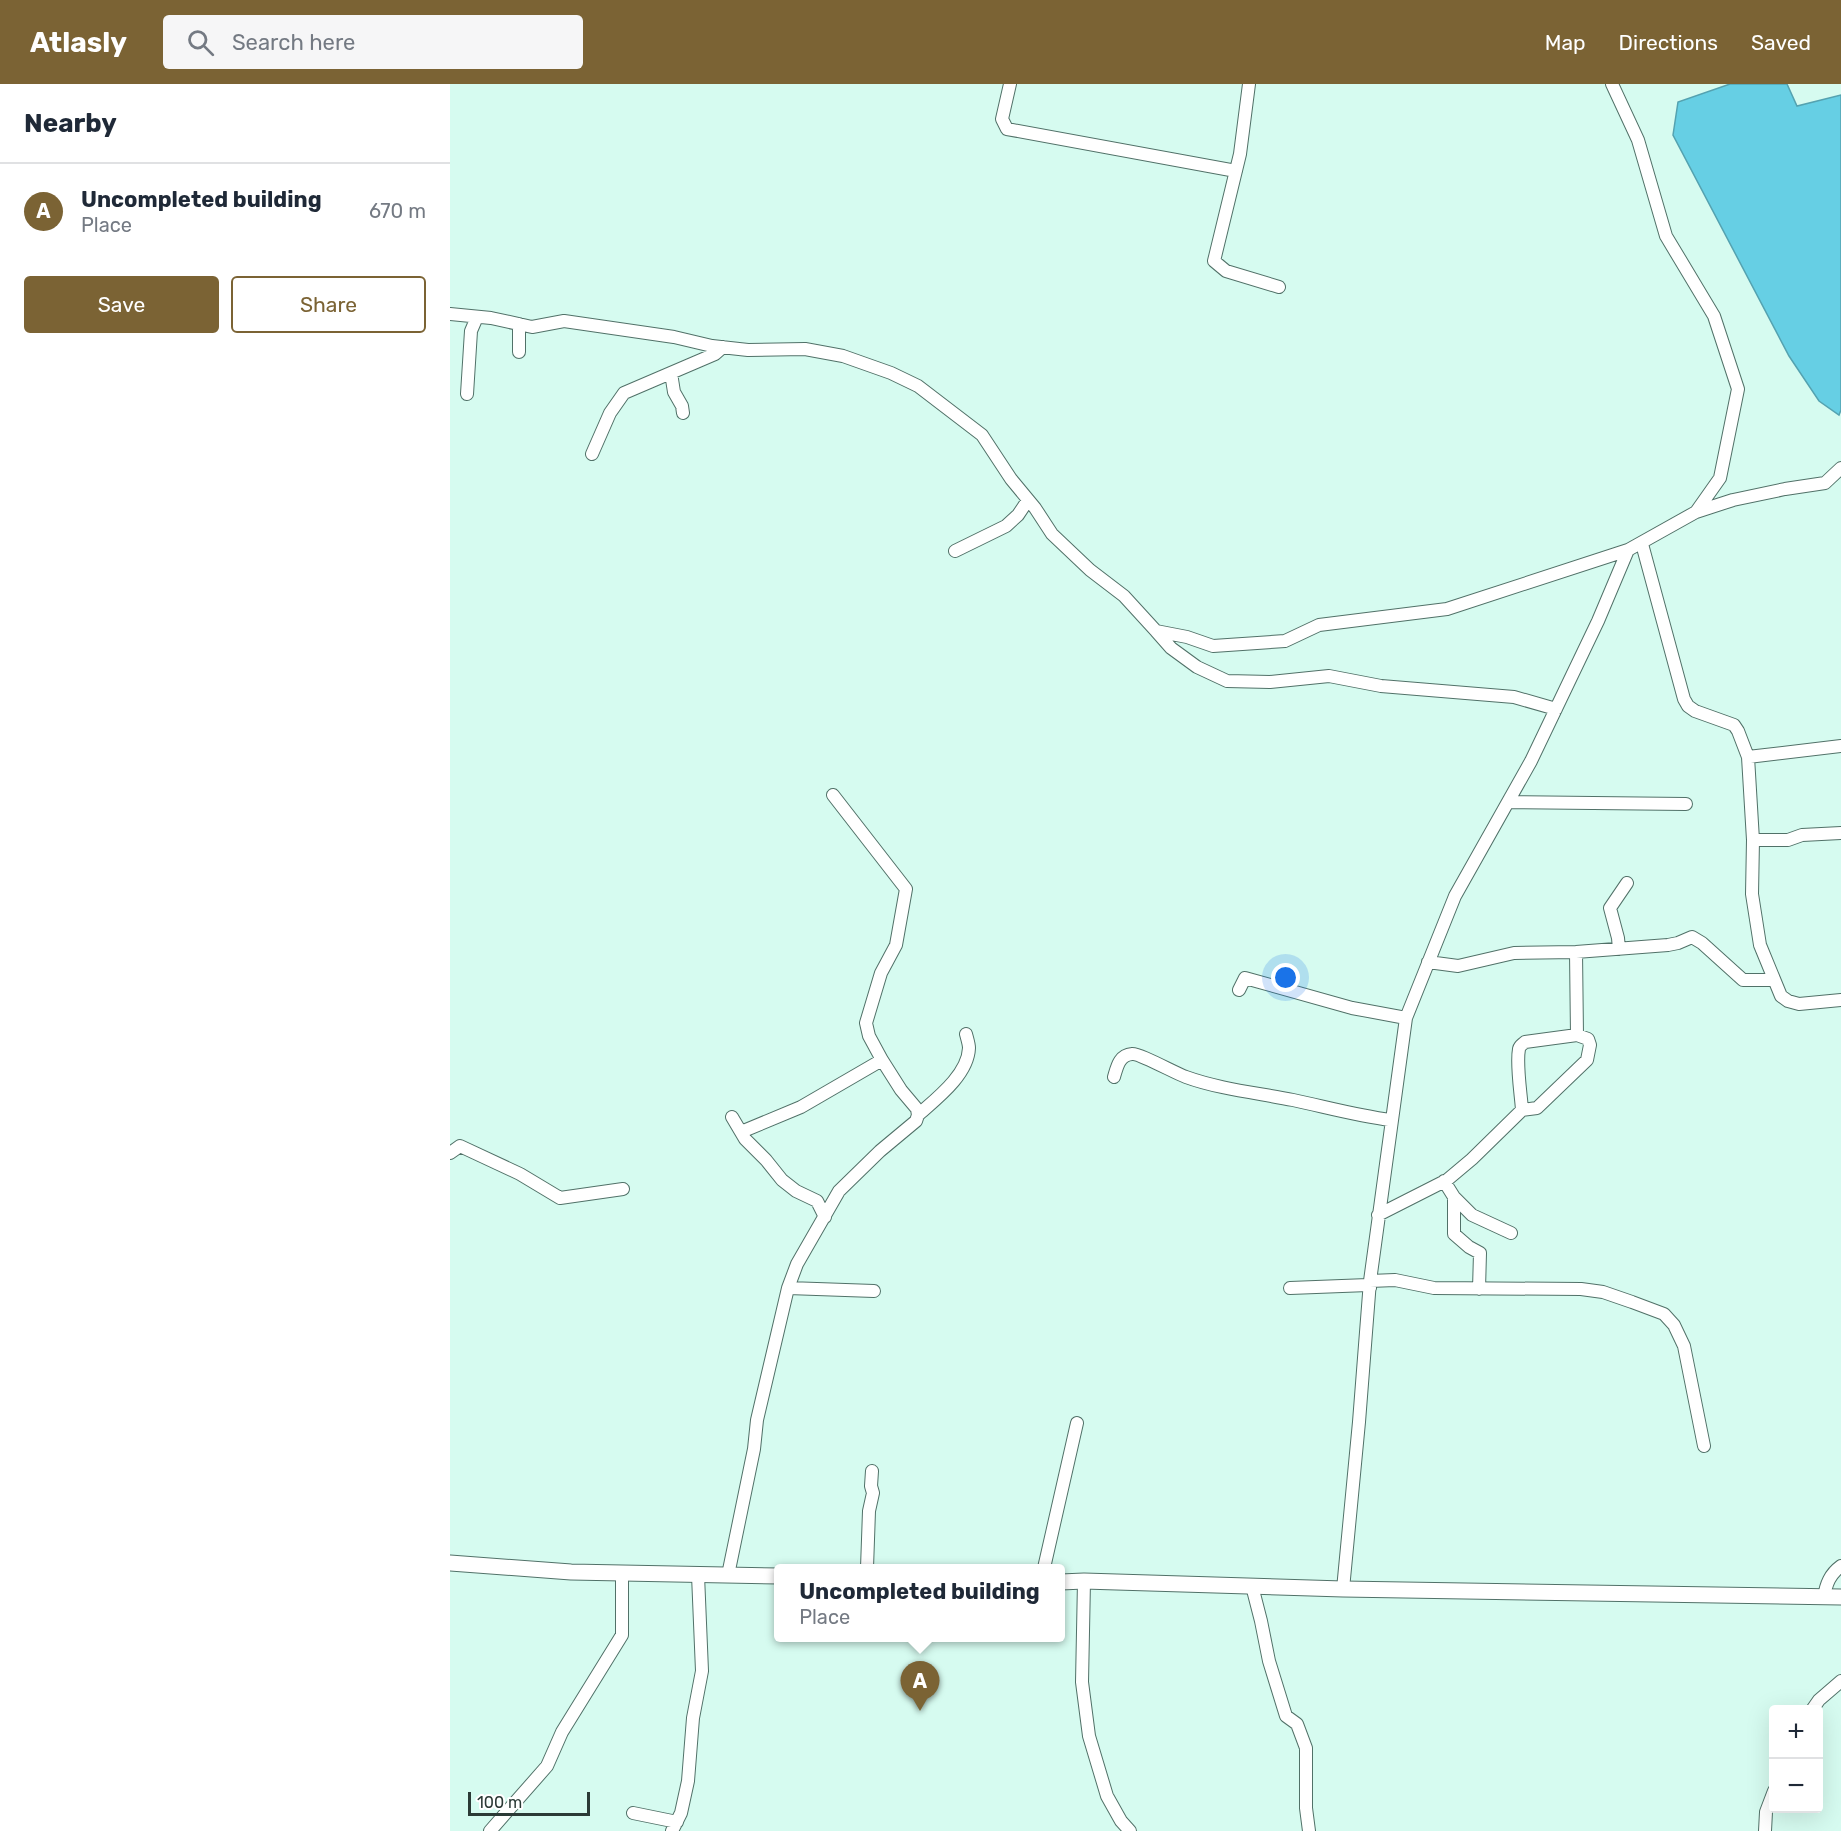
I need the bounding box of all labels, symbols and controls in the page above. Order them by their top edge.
search box [163,15,583,69]
text: Atlasly [30,26,127,59]
icon: search [184,26,217,59]
text: Search here [232,29,355,56]
text: Map [1545,30,1586,55]
text: Directions [1619,30,1718,55]
text: Saved [1751,30,1811,55]
text: Nearby [24,108,117,139]
text: Uncompleted building [81,186,322,213]
text: A [36,199,51,223]
text: 670 m [369,199,426,223]
text: Place [81,213,132,237]
button: Save [24,276,219,333]
button: Share [231,276,426,333]
your location [1271,963,1300,992]
popup [774,1564,1065,1642]
text: Uncompleted building [799,1578,1040,1605]
text: Place [799,1605,850,1629]
pin: A [900,1662,940,1711]
map controls [1769,1705,1823,1813]
button: + [1769,1705,1823,1759]
button: − [1769,1759,1823,1813]
scale bar [468,1789,590,1816]
text: 100 m [477,1793,522,1812]

